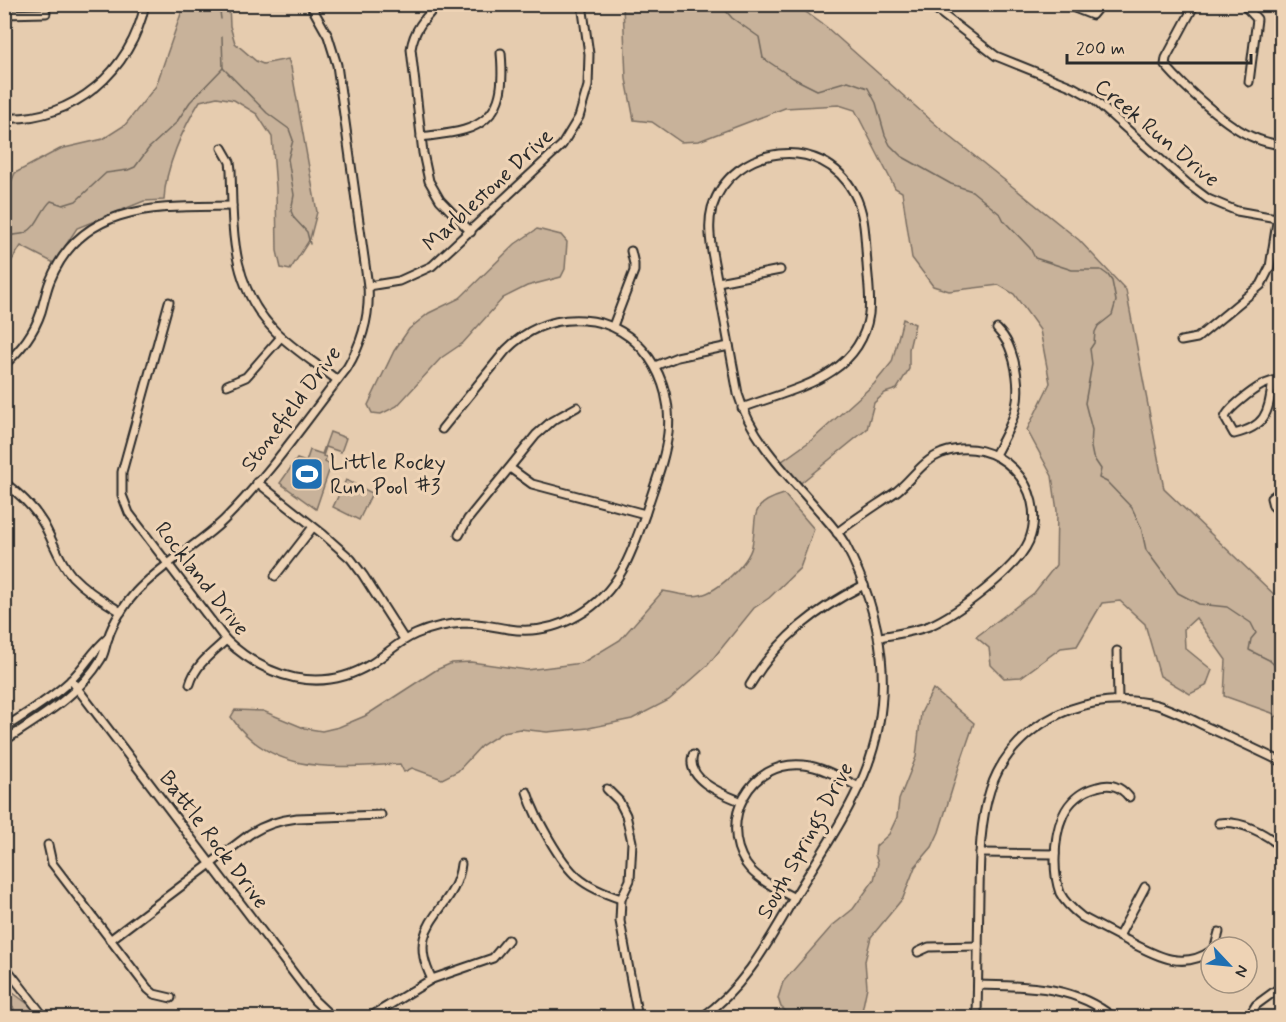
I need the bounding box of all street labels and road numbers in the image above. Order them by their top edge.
street label: Creek Run Drive [1088,73,1225,194]
street label: Marblestone Drive [417,123,560,258]
street label: Stonefield Drive [235,341,348,478]
street label: Rockland Drive [148,516,255,642]
street label: South Springs Drive [751,758,863,926]
street label: Battle Rock Drive [152,766,274,915]

